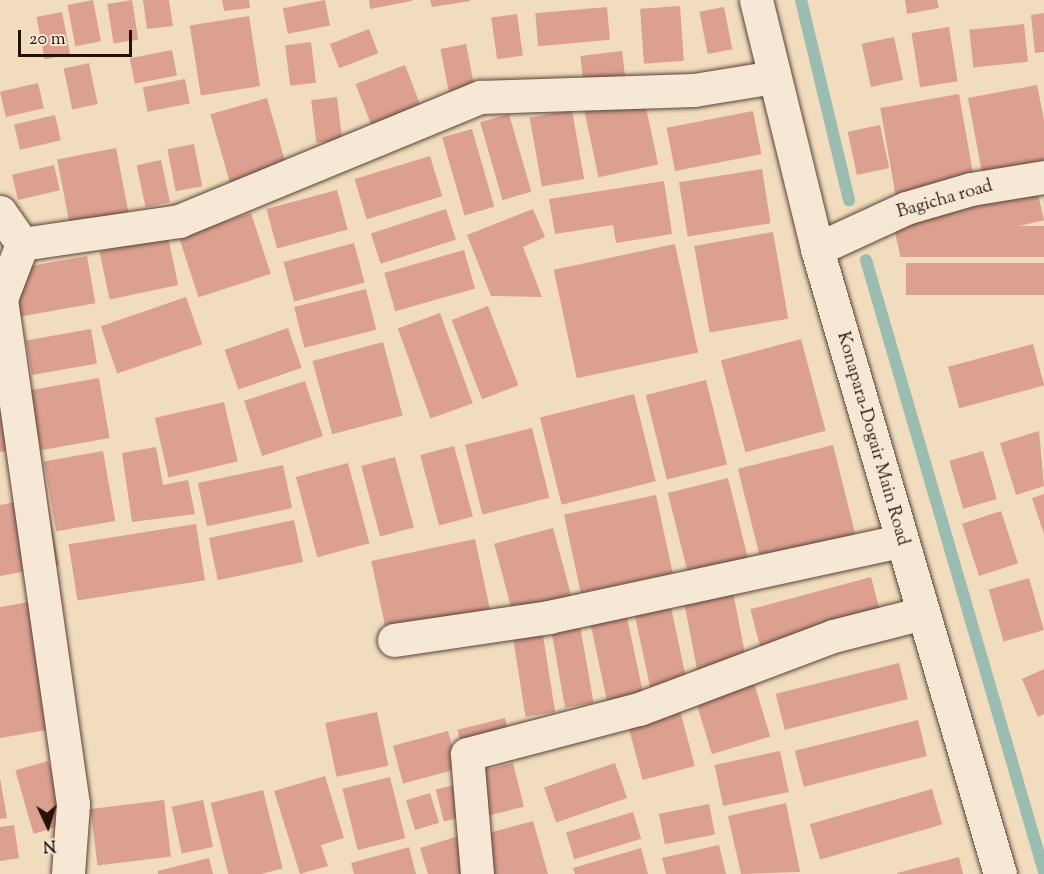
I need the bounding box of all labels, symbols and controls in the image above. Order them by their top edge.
scale bar [21,18,135,56]
text: 20 m [29,27,66,53]
street label: Bagicha road [895,176,995,224]
street label: Konapara-Dogair Main Road [831,330,913,548]
north arrow [18,796,78,856]
text: N [42,833,56,856]

